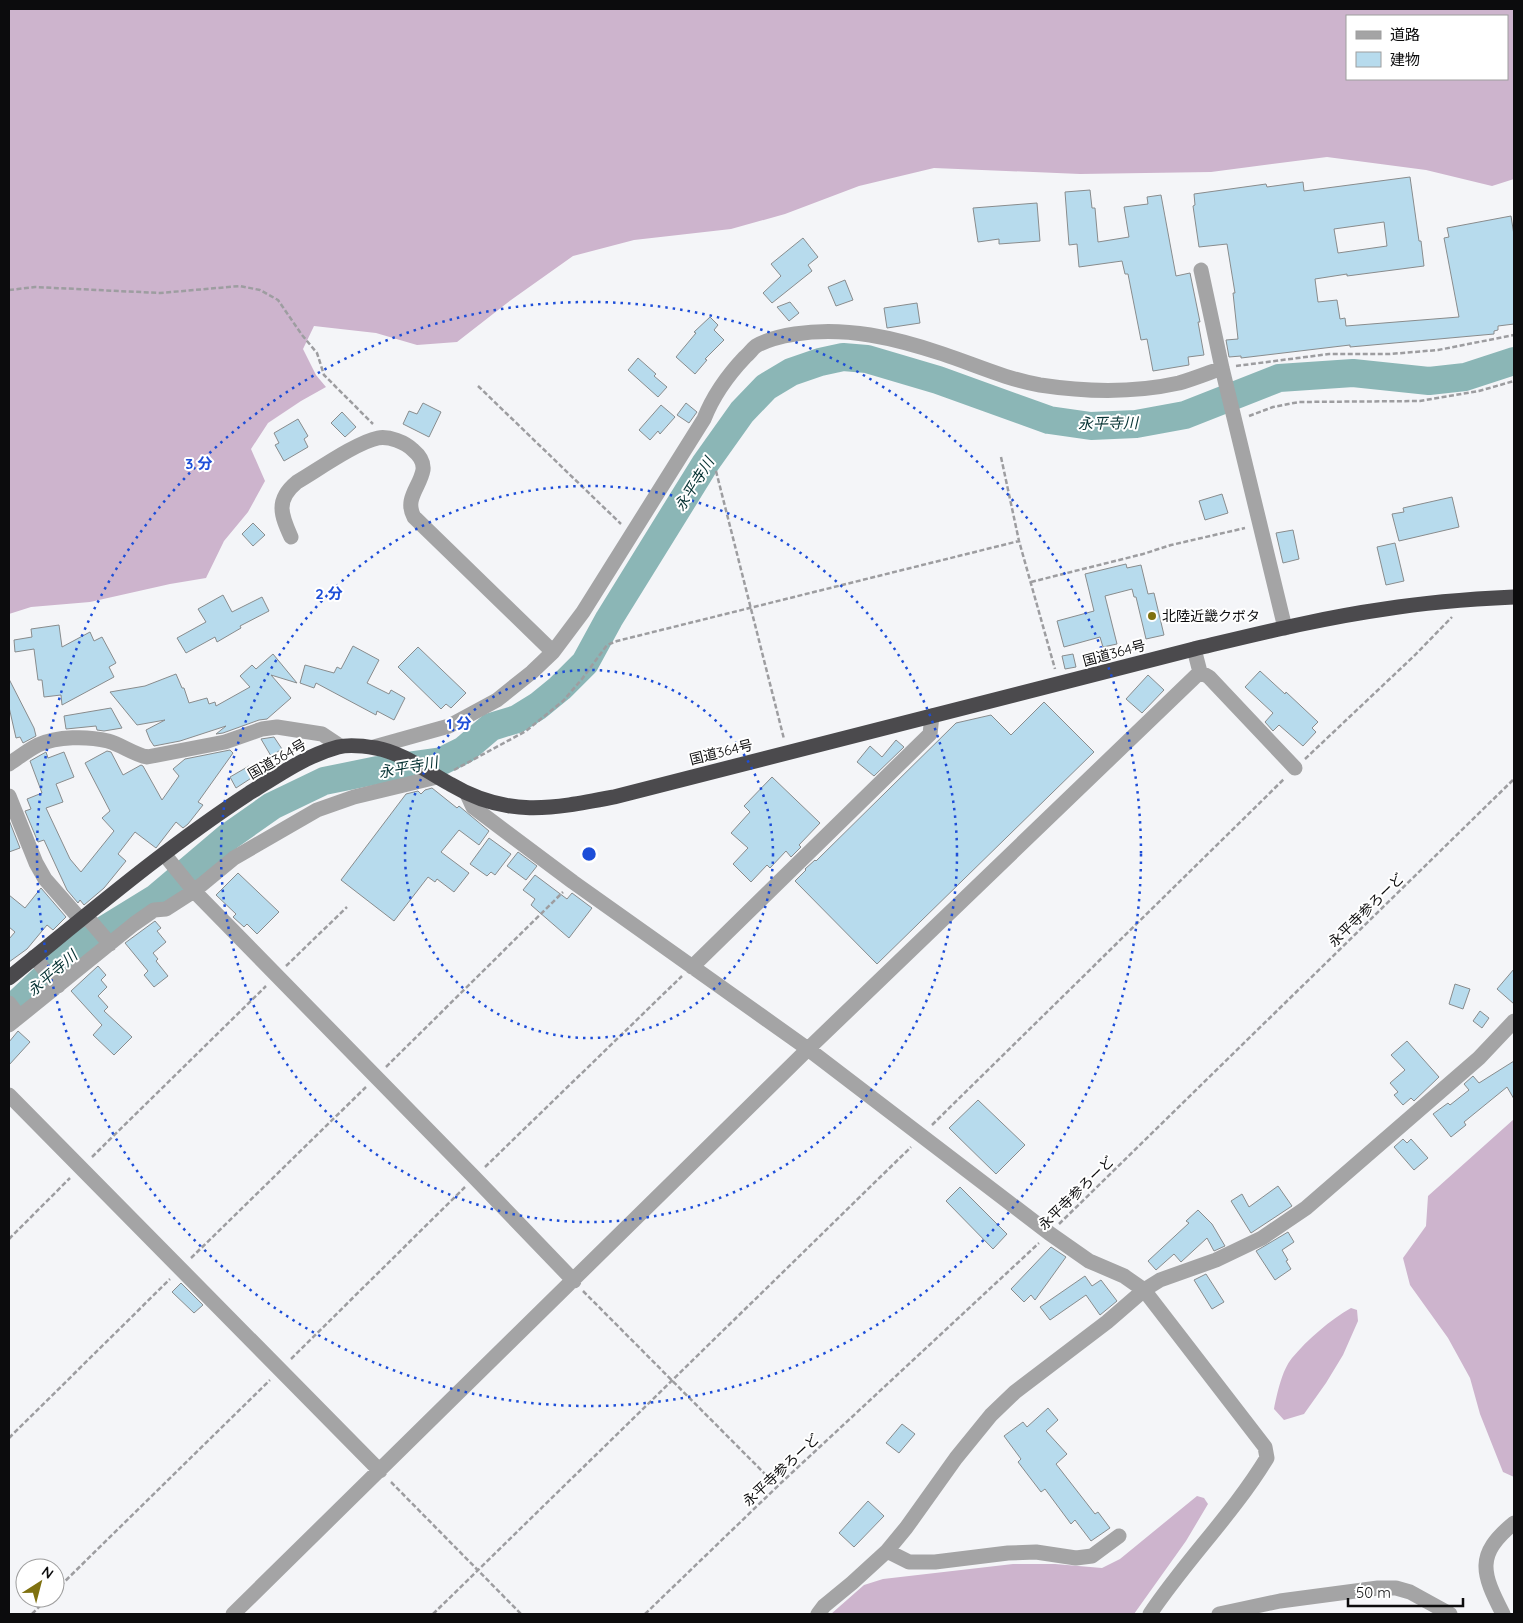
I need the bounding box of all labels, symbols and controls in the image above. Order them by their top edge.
legend [1346,15,1508,80]
text: 道路 [1390,25,1420,44]
text: 建物 [1390,50,1420,69]
water label: 永平寺川 [1078,413,1140,433]
water label: 永平寺川 [670,452,719,514]
text: 3 分 [185,454,213,473]
text: 2 分 [315,584,343,603]
place label: 北陸近畿クボタ [1162,607,1260,625]
marker: 北陸近畿クボタ [1146,610,1158,622]
street label: 国道364号 [1081,636,1147,670]
text: 1 分 [446,714,472,733]
street label: 国道364号 [245,735,309,783]
street label: 国道364号 [688,735,754,769]
water label: 永平寺川 [377,752,441,782]
centre of rings [580,845,598,863]
street label: 永平寺参ろーど [1325,869,1407,951]
water label: 永平寺川 [23,945,82,1000]
street label: 永平寺参ろーど [1035,1152,1117,1234]
street label: 永平寺参ろーど [739,1430,823,1510]
north arrow [15,1558,65,1608]
text: N [38,1562,57,1583]
scale bar [1348,1576,1463,1608]
text: 50 m [1356,1583,1391,1602]

